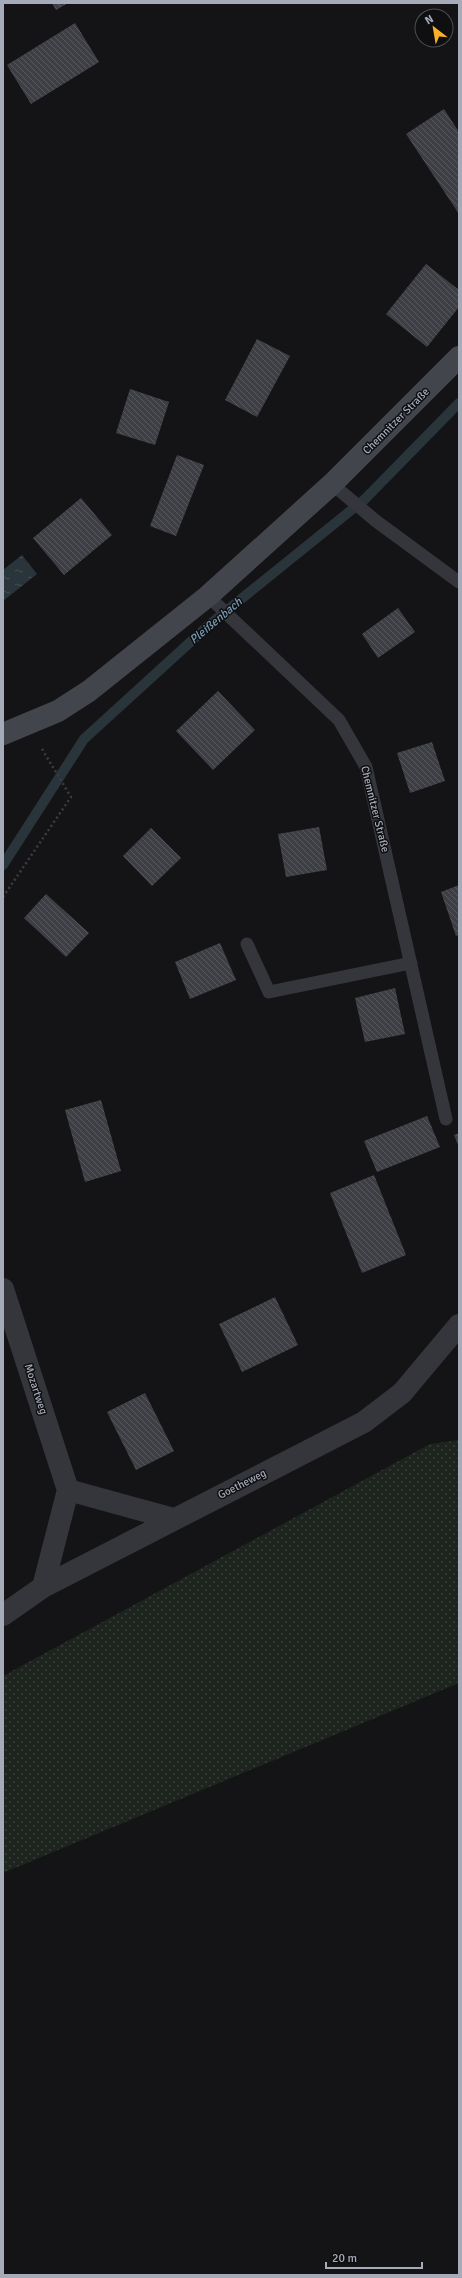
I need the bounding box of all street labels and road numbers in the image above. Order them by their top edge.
street label: Chemnitzer Straße [360,385,432,457]
street label: Chemnitzer Straße [358,764,392,854]
street label: Mozartweg [22,1362,50,1416]
street label: Goetheweg [216,1466,269,1502]

